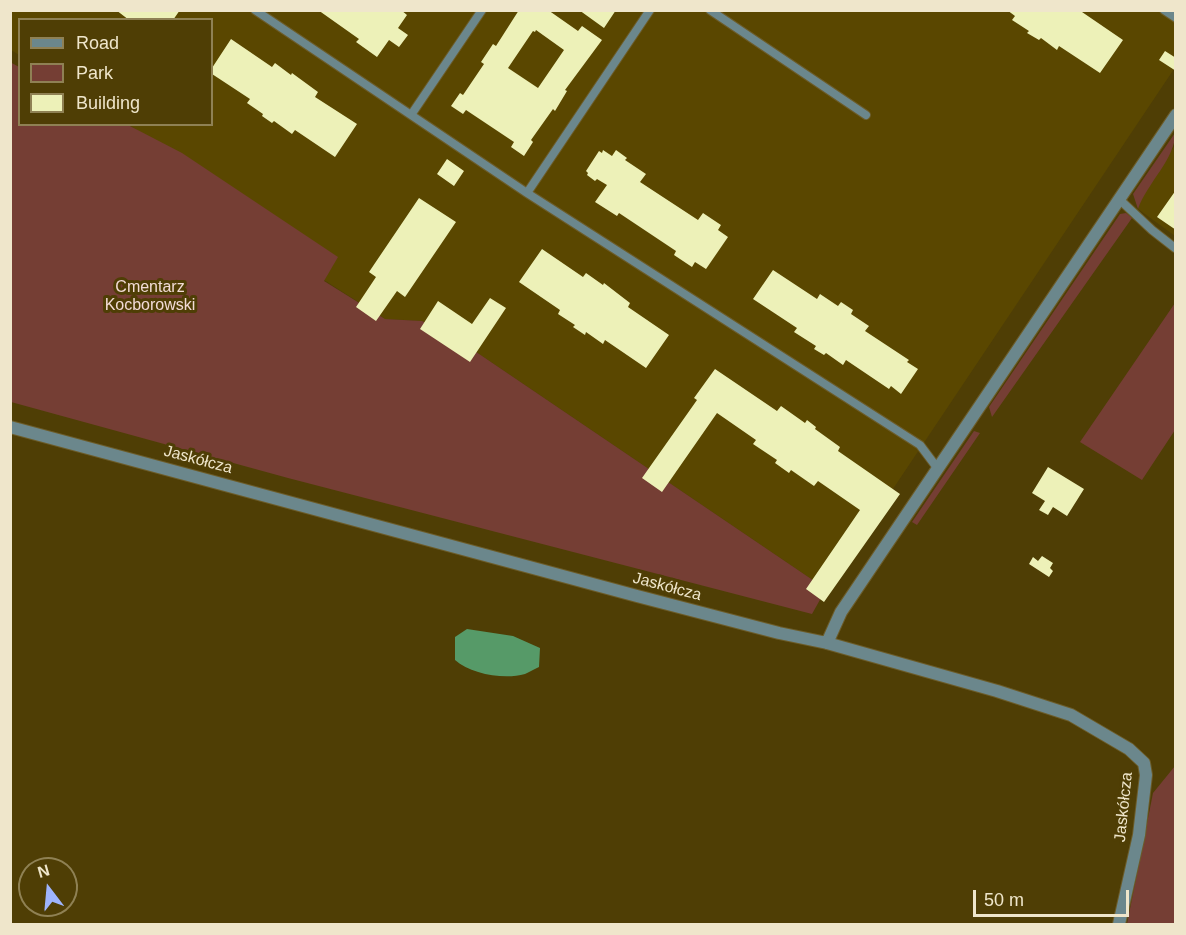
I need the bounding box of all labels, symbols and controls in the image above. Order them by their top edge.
legend [18,18,213,126]
text: Road [76,33,119,53]
text: Park [76,63,113,83]
text: Building [76,93,140,113]
park label: Cmentarz Kocborowski [105,278,195,316]
street label: Jaskółcza [162,442,234,478]
street label: Jaskółcza [631,569,703,605]
street label: Jaskółcza [1111,771,1137,843]
north arrow [18,857,78,917]
text: N [36,861,51,881]
scale bar [976,878,1132,916]
text: 50 m [984,890,1024,910]

